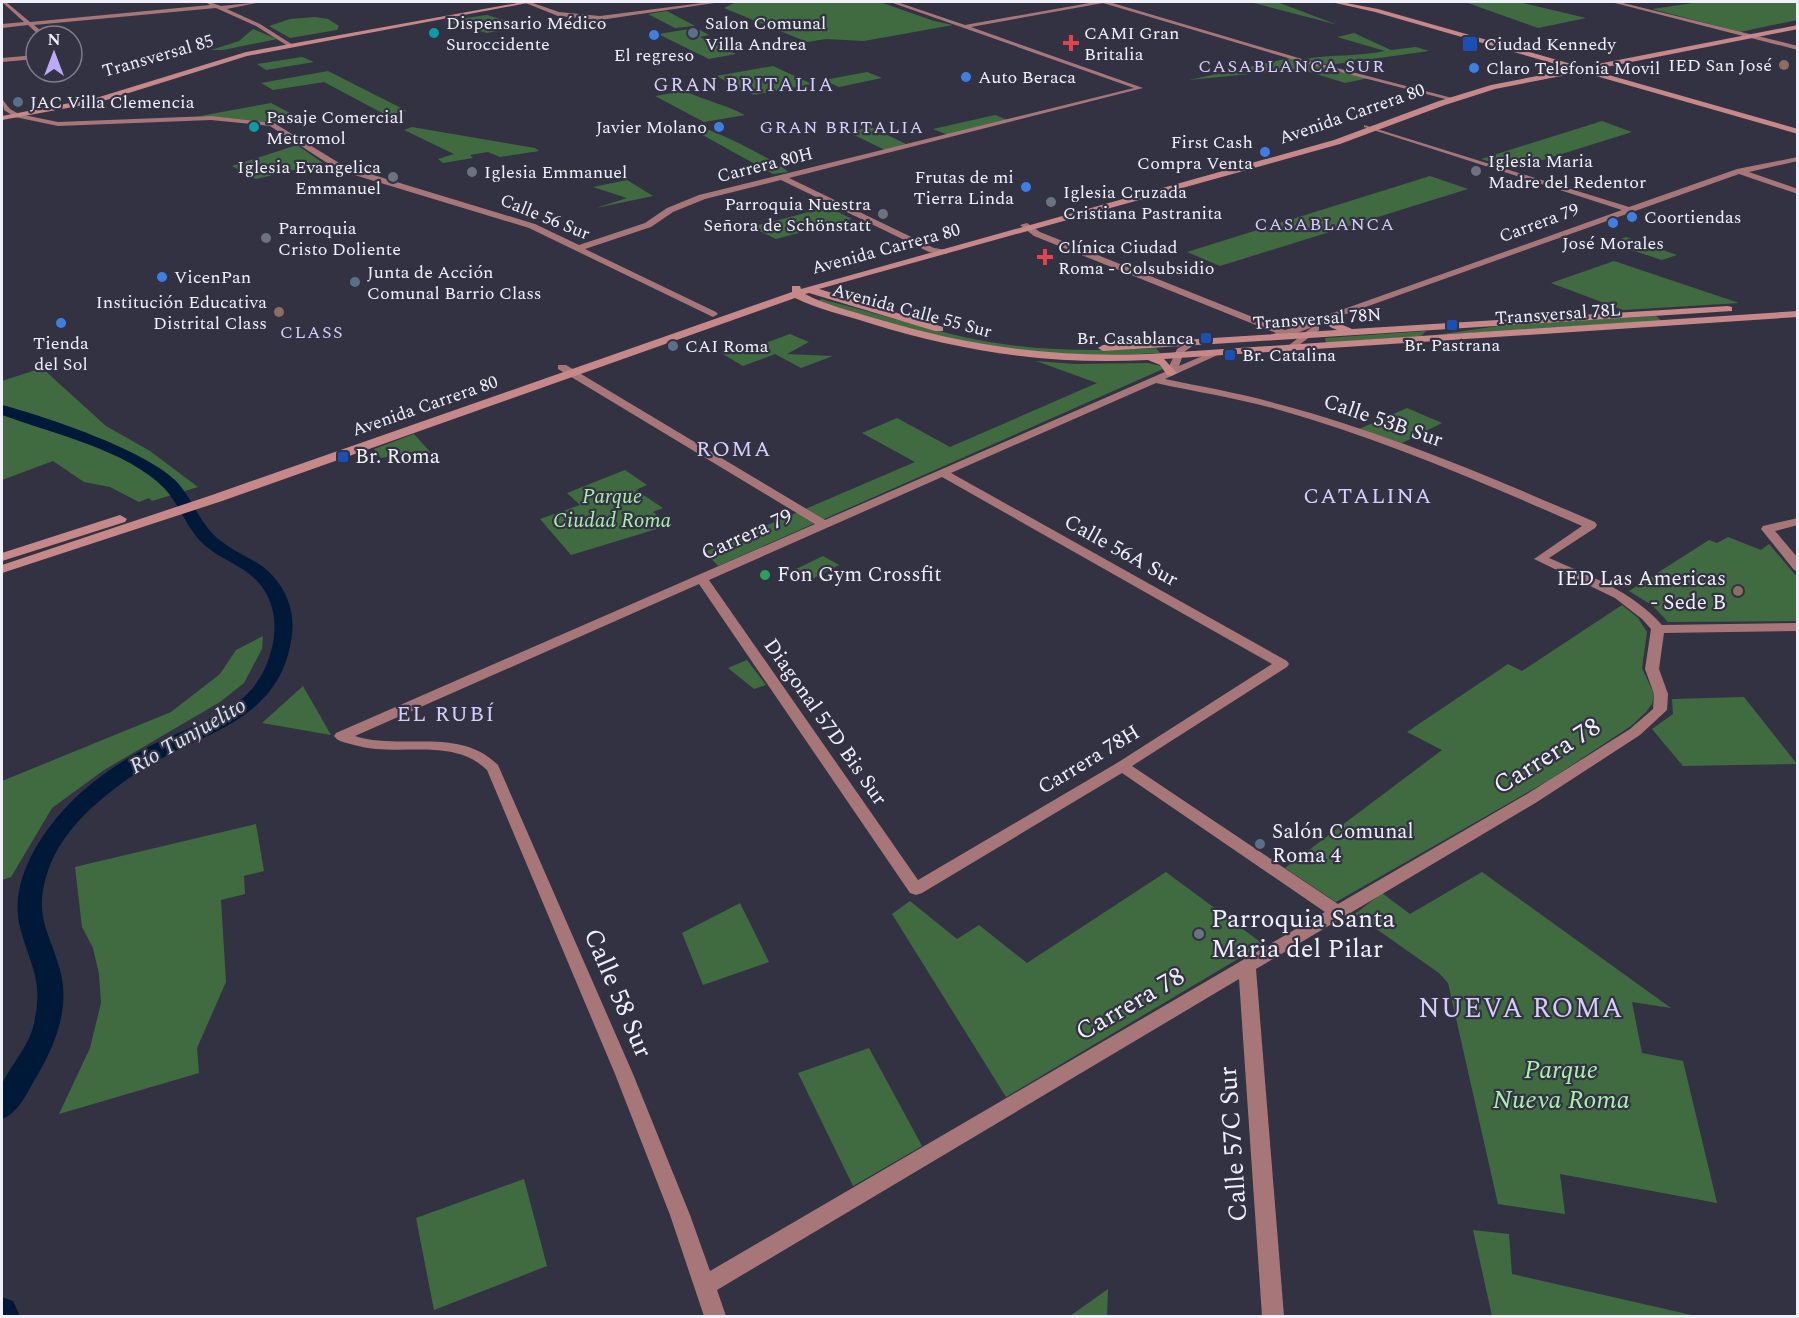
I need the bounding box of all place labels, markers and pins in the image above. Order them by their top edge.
place label: Dispensario Médico Suroccidente [446,10,606,58]
place label: Salon Comunal Villa Andrea [705,10,826,58]
place label: CAMI Gran Britalia [1084,20,1179,68]
marker: Dispensario Médico Suroccidente [427,26,441,40]
marker: Salon Comunal Villa Andrea [686,26,700,40]
marker: El regreso [647,28,661,42]
place label: Ciudad Kennedy [1484,31,1617,58]
marker: CAMI Gran Britalia [1062,34,1080,52]
marker: Ciudad Kennedy [1461,35,1479,53]
place label: El regreso [614,42,694,69]
place label: IED San José [1668,52,1772,79]
place label: Claro Telefonia Movil [1486,55,1660,82]
marker: IED San José [1777,58,1791,72]
marker: Claro Telefonia Movil [1467,61,1481,75]
place label: Auto Beraca [978,64,1076,91]
marker: Auto Beraca [959,70,973,84]
place label: JAC Villa Clemencia [30,89,195,116]
marker: JAC Villa Clemencia [11,95,25,109]
place label: Pasaje Comercial Metromol [266,104,404,152]
place label: Javier Molano [596,114,707,141]
marker: Pasaje Comercial Metromol [247,120,261,134]
marker: Javier Molano [712,120,726,134]
place label: First Cash Compra Venta [1137,129,1253,177]
marker: First Cash Compra Venta [1258,145,1272,159]
place label: Iglesia Maria Madre del Redentor [1488,148,1646,196]
place label: Iglesia Evangelica Emmanuel [237,154,381,202]
place label: Iglesia Emmanuel [484,159,627,186]
place label: Frutas de mi Tierra Linda [913,164,1014,212]
marker: Iglesia Maria Madre del Redentor [1469,164,1483,178]
marker: Iglesia Emmanuel [465,165,479,179]
marker: Iglesia Evangelica Emmanuel [386,170,400,184]
place label: Iglesia Cruzada Cristiana Pastranita [1063,179,1223,227]
marker: Frutas de mi Tierra Linda [1019,180,1033,194]
place label: Parroquia Nuestra Señora de Schönstatt [704,191,871,239]
marker: Iglesia Cruzada Cristiana Pastranita [1044,195,1058,209]
place label: Coortiendas [1644,204,1742,231]
marker: Parroquia Nuestra Señora de Schönstatt [876,207,890,221]
marker: Coortiendas [1625,210,1639,224]
place label: Parroquia Cristo Doliente [278,215,401,263]
marker: José Morales [1606,216,1620,230]
place label: José Morales [1562,230,1664,257]
marker: Parroquia Cristo Doliente [259,231,273,245]
place label: Clínica Ciudad Roma - Colsubsidio [1058,234,1214,282]
marker: Clínica Ciudad Roma - Colsubsidio [1036,248,1054,266]
place label: Junta de Acción Comunal Barrio Class [367,259,542,307]
place label: VicenPan [174,264,251,291]
marker: VicenPan [155,270,169,284]
marker: Junta de Acción Comunal Barrio Class [348,275,362,289]
place label: Institución Educativa Distrital Class [96,289,267,337]
marker: Institución Educativa Distrital Class [272,305,286,319]
marker: Tienda del Sol [54,316,68,330]
marker: Br. Pastrana [1445,318,1459,332]
place label: Br. Casablanca [1076,325,1194,352]
place label: Tienda del Sol [33,330,89,378]
marker: Br. Casablanca [1199,331,1213,345]
place label: Br. Pastrana [1404,332,1500,359]
place label: CAI Roma [685,333,769,360]
marker: CAI Roma [666,339,680,353]
place label: Br. Catalina [1242,342,1336,369]
marker: Br. Catalina [1223,348,1237,362]
place label: Br. Roma [355,441,441,473]
marker: Br. Roma [336,450,350,464]
place label: Fon Gym Crossfit [777,559,942,591]
place label: IED Las Americas - Sede B [1556,563,1726,619]
marker: Fon Gym Crossfit [758,568,772,582]
marker: IED Las Americas - Sede B [1731,584,1745,598]
place label: Salón Comunal Roma 4 [1272,816,1414,872]
marker: Salón Comunal Roma 4 [1253,837,1267,851]
place label: Parroquia Santa Maria del Pilar [1211,899,1395,969]
marker: Parroquia Santa Maria del Pilar [1192,927,1206,941]

